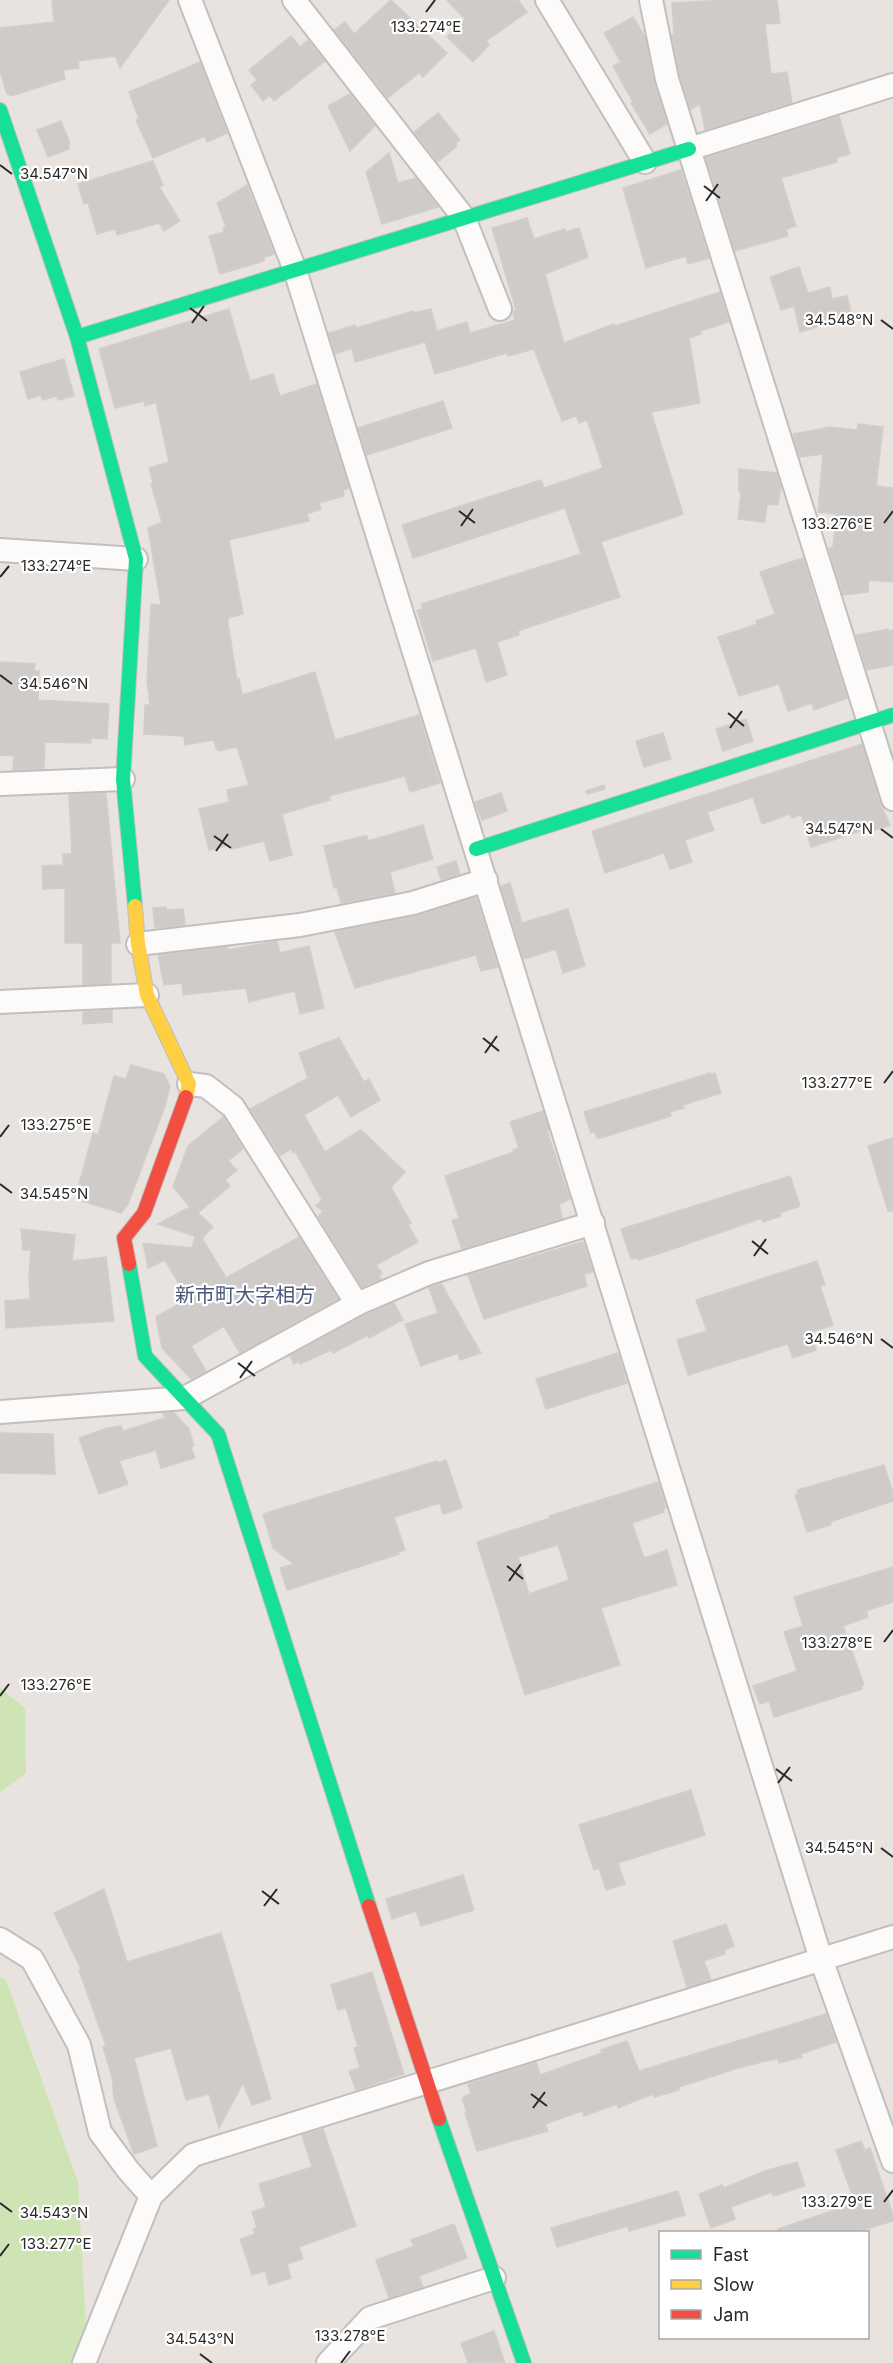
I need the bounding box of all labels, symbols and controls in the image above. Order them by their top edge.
text: 133.274°E [391,17,461,36]
text: 34.547°N [20,164,88,183]
text: 34.548°N [805,310,873,329]
text: 133.276°E [801,514,873,533]
text: 133.274°E [21,556,91,575]
text: 34.546°N [20,674,88,693]
text: 34.547°N [805,819,873,838]
text: 133.277°E [802,1073,872,1092]
text: 133.275°E [20,1115,92,1134]
text: 34.545°N [20,1184,88,1203]
district label: 新市町大字相方 [175,1283,315,1307]
text: 34.546°N [805,1329,873,1348]
text: 133.278°E [802,1633,872,1652]
text: 133.276°E [20,1675,92,1694]
text: 34.545°N [805,1838,873,1857]
text: 133.279°E [801,2192,873,2211]
text: 34.543°N [20,2203,88,2222]
legend [659,2231,869,2339]
text: 133.277°E [21,2234,91,2253]
text: Fast [713,2244,749,2265]
text: Slow [713,2274,754,2295]
text: Jam [713,2304,749,2325]
text: 133.278°E [315,2326,385,2345]
text: 34.543°N [166,2329,234,2348]

